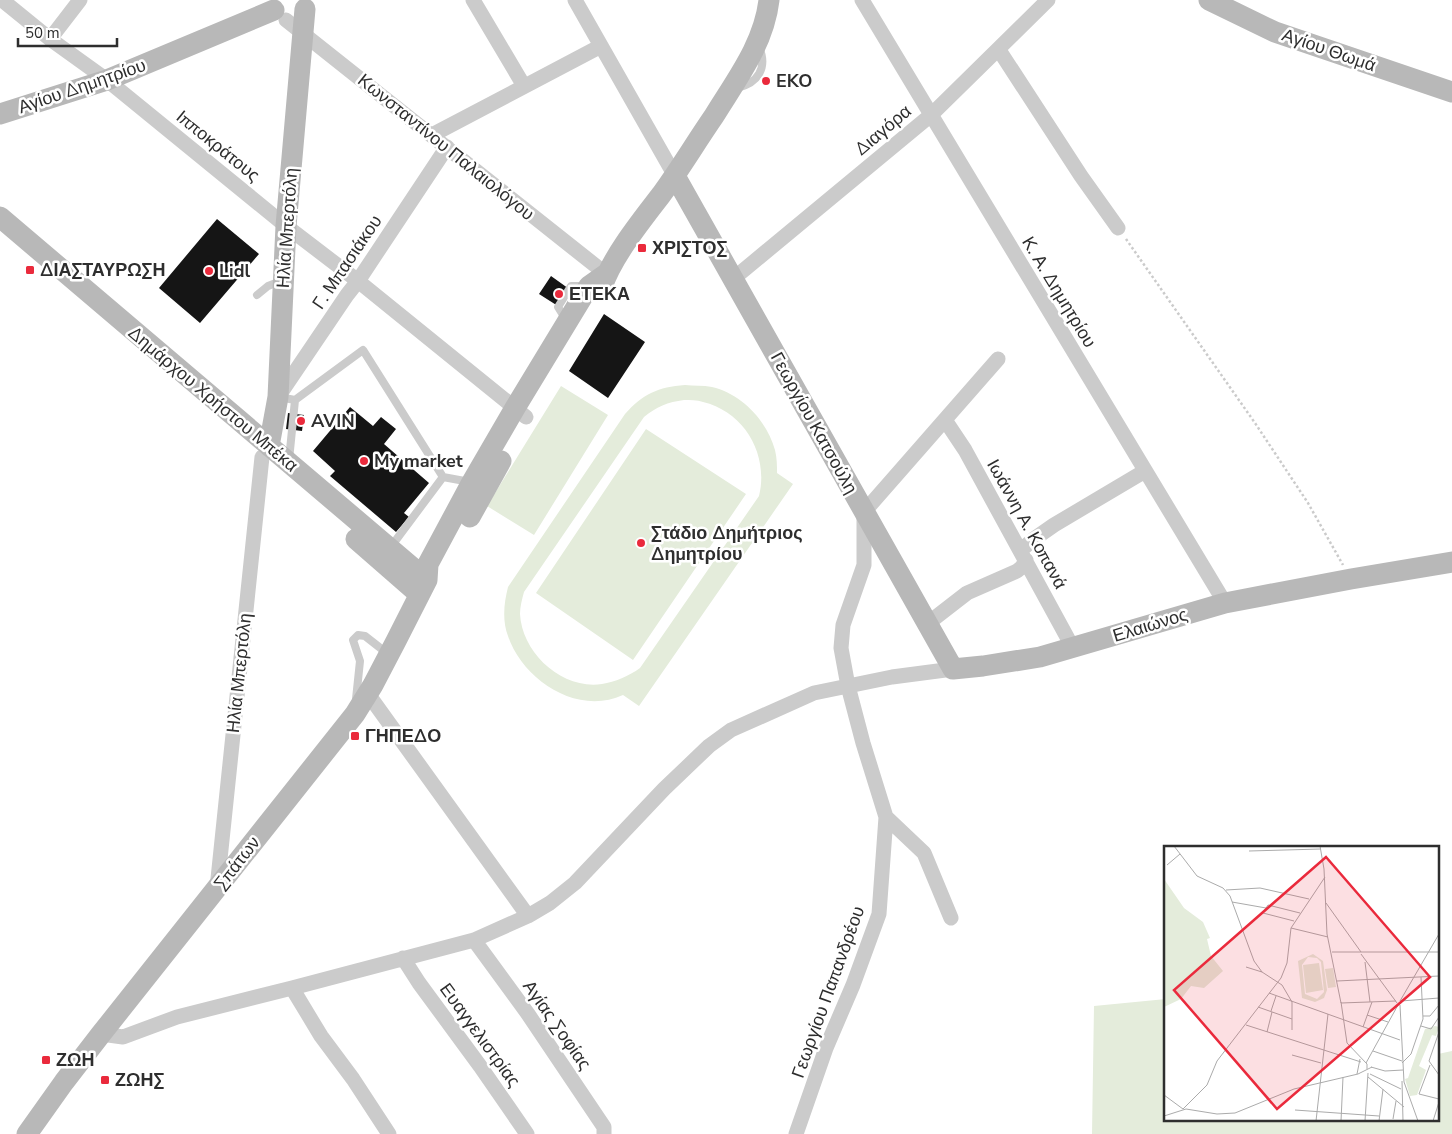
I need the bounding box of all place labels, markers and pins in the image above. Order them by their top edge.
place label: EKO [776,69,812,93]
marker: EKO [760,75,772,87]
place label: ΧΡΙΣΤΟΣ [652,236,727,260]
marker: ΧΡΙΣΤΟΣ [636,242,648,254]
place label: ΔΙΑΣΤΑΥΡΩΣΗ [40,258,165,282]
place label: Lidl [219,259,251,283]
marker: ΔΙΑΣΤΑΥΡΩΣΗ [24,264,36,276]
marker: Lidl [203,265,215,277]
place label: ΕΤΕΚΑ [569,282,630,306]
marker: ΕΤΕΚΑ [553,288,565,300]
place label: AVIN [311,409,355,433]
marker: AVIN [295,415,307,427]
place label: My market [374,449,463,473]
marker: My market [358,455,370,467]
place label: Στάδιο Δημήτριος Δημητρίου [651,521,803,566]
marker: Στάδιο Δημήτριος Δημητρίου [635,537,647,549]
place label: ΓΗΠΕΔΟ [365,724,441,748]
marker: ΓΗΠΕΔΟ [349,730,361,742]
place label: ΖΩΗ [56,1048,94,1072]
marker: ΖΩΗ [40,1054,52,1066]
place label: ΖΩΗΣ [115,1068,164,1092]
marker: ΖΩΗΣ [99,1074,111,1086]

